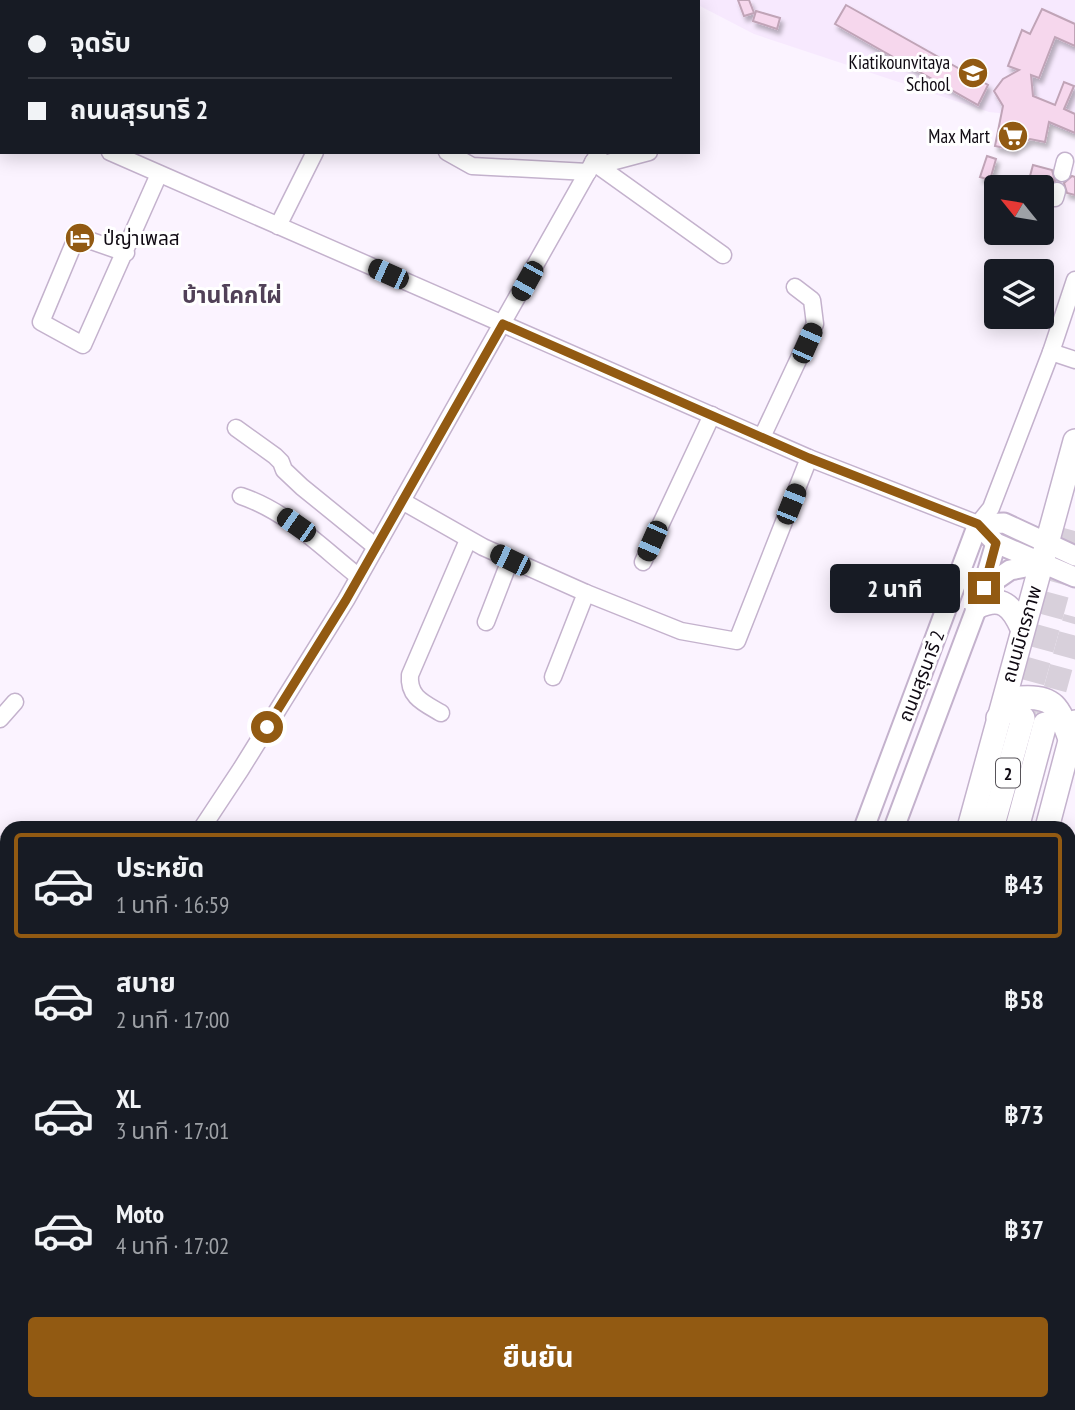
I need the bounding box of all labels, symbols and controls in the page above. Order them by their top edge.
text: จุดรับ [70,26,131,59]
place label: Kiatikounvitaya School [849,50,951,96]
school or university icon: Kiatikounvitaya School [956,56,990,90]
text: ถนนสุรนารี 2 [70,93,208,126]
supermarket icon: Max Mart [996,119,1030,153]
place label: Max Mart [928,124,991,148]
north arrow [984,175,1054,245]
map controls [984,175,1054,329]
hotel icon: ป่ญ่าเพลส [63,221,97,255]
place label: ป่ญ่าเพลส [103,226,180,250]
car [365,256,412,292]
car [508,258,547,304]
button: layers [984,259,1054,329]
district label: บ้านโคกไผ่ [182,280,282,309]
car [789,320,826,366]
car [774,481,809,527]
car [273,504,320,546]
car [634,518,671,564]
car [487,541,534,579]
callout: 2 นาที [830,564,960,612]
route end [968,572,1000,604]
text: 2 นาที [867,574,923,603]
street label: ถนนมิตรภาพ [996,583,1046,685]
street label: ถนนสุรนารี 2 [893,627,949,725]
route start [251,711,283,743]
road number: 2 [996,758,1020,788]
text: ประหยัด [116,851,204,884]
icon: car [32,854,95,917]
text: ฿43 [1004,868,1044,901]
text: 1 นาที · 16:59 [116,890,229,919]
text: สบาย [116,966,176,999]
icon: car [32,969,95,1032]
text: ฿58 [1004,983,1044,1016]
text: 2 นาที · 17:00 [116,1005,229,1034]
text: XL [116,1082,141,1115]
icon: car [32,1084,95,1147]
text: ฿73 [1004,1098,1044,1131]
text: 3 นาที · 17:01 [116,1116,229,1145]
text: Moto [116,1197,164,1230]
icon: car [32,1199,95,1262]
text: ฿37 [1004,1213,1044,1246]
text: 4 นาที · 17:02 [116,1231,229,1260]
button: ยืนยัน [28,1317,1048,1397]

